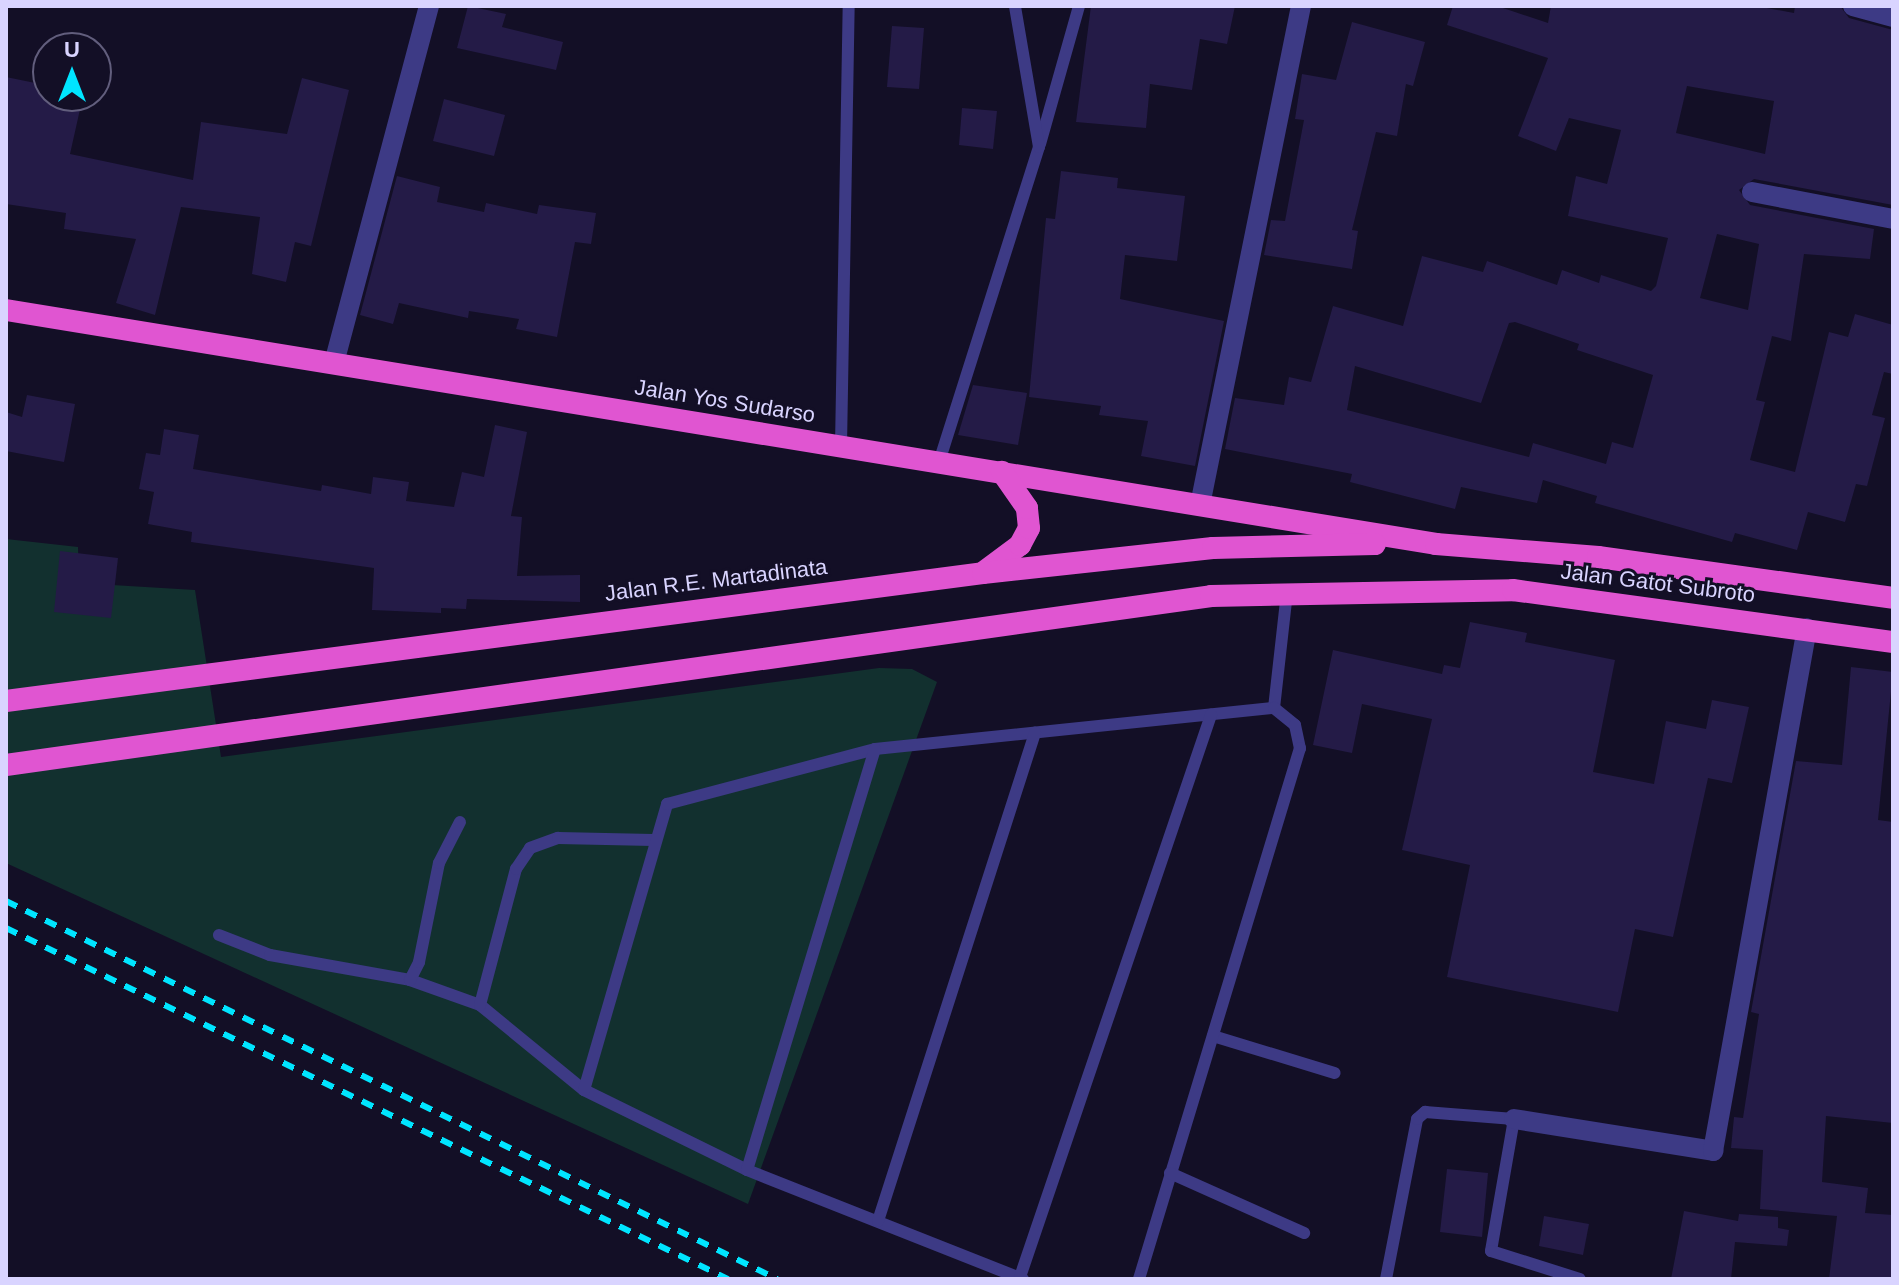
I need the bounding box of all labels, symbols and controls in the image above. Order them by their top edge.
north arrow [32,32,112,112]
text: U [64,37,80,62]
street label: Jalan Yos Sudarso [633,374,817,428]
street label: Jalan R.E. Martadinata [603,553,829,607]
street label: Jalan Gatot Subroto [1559,558,1757,608]

